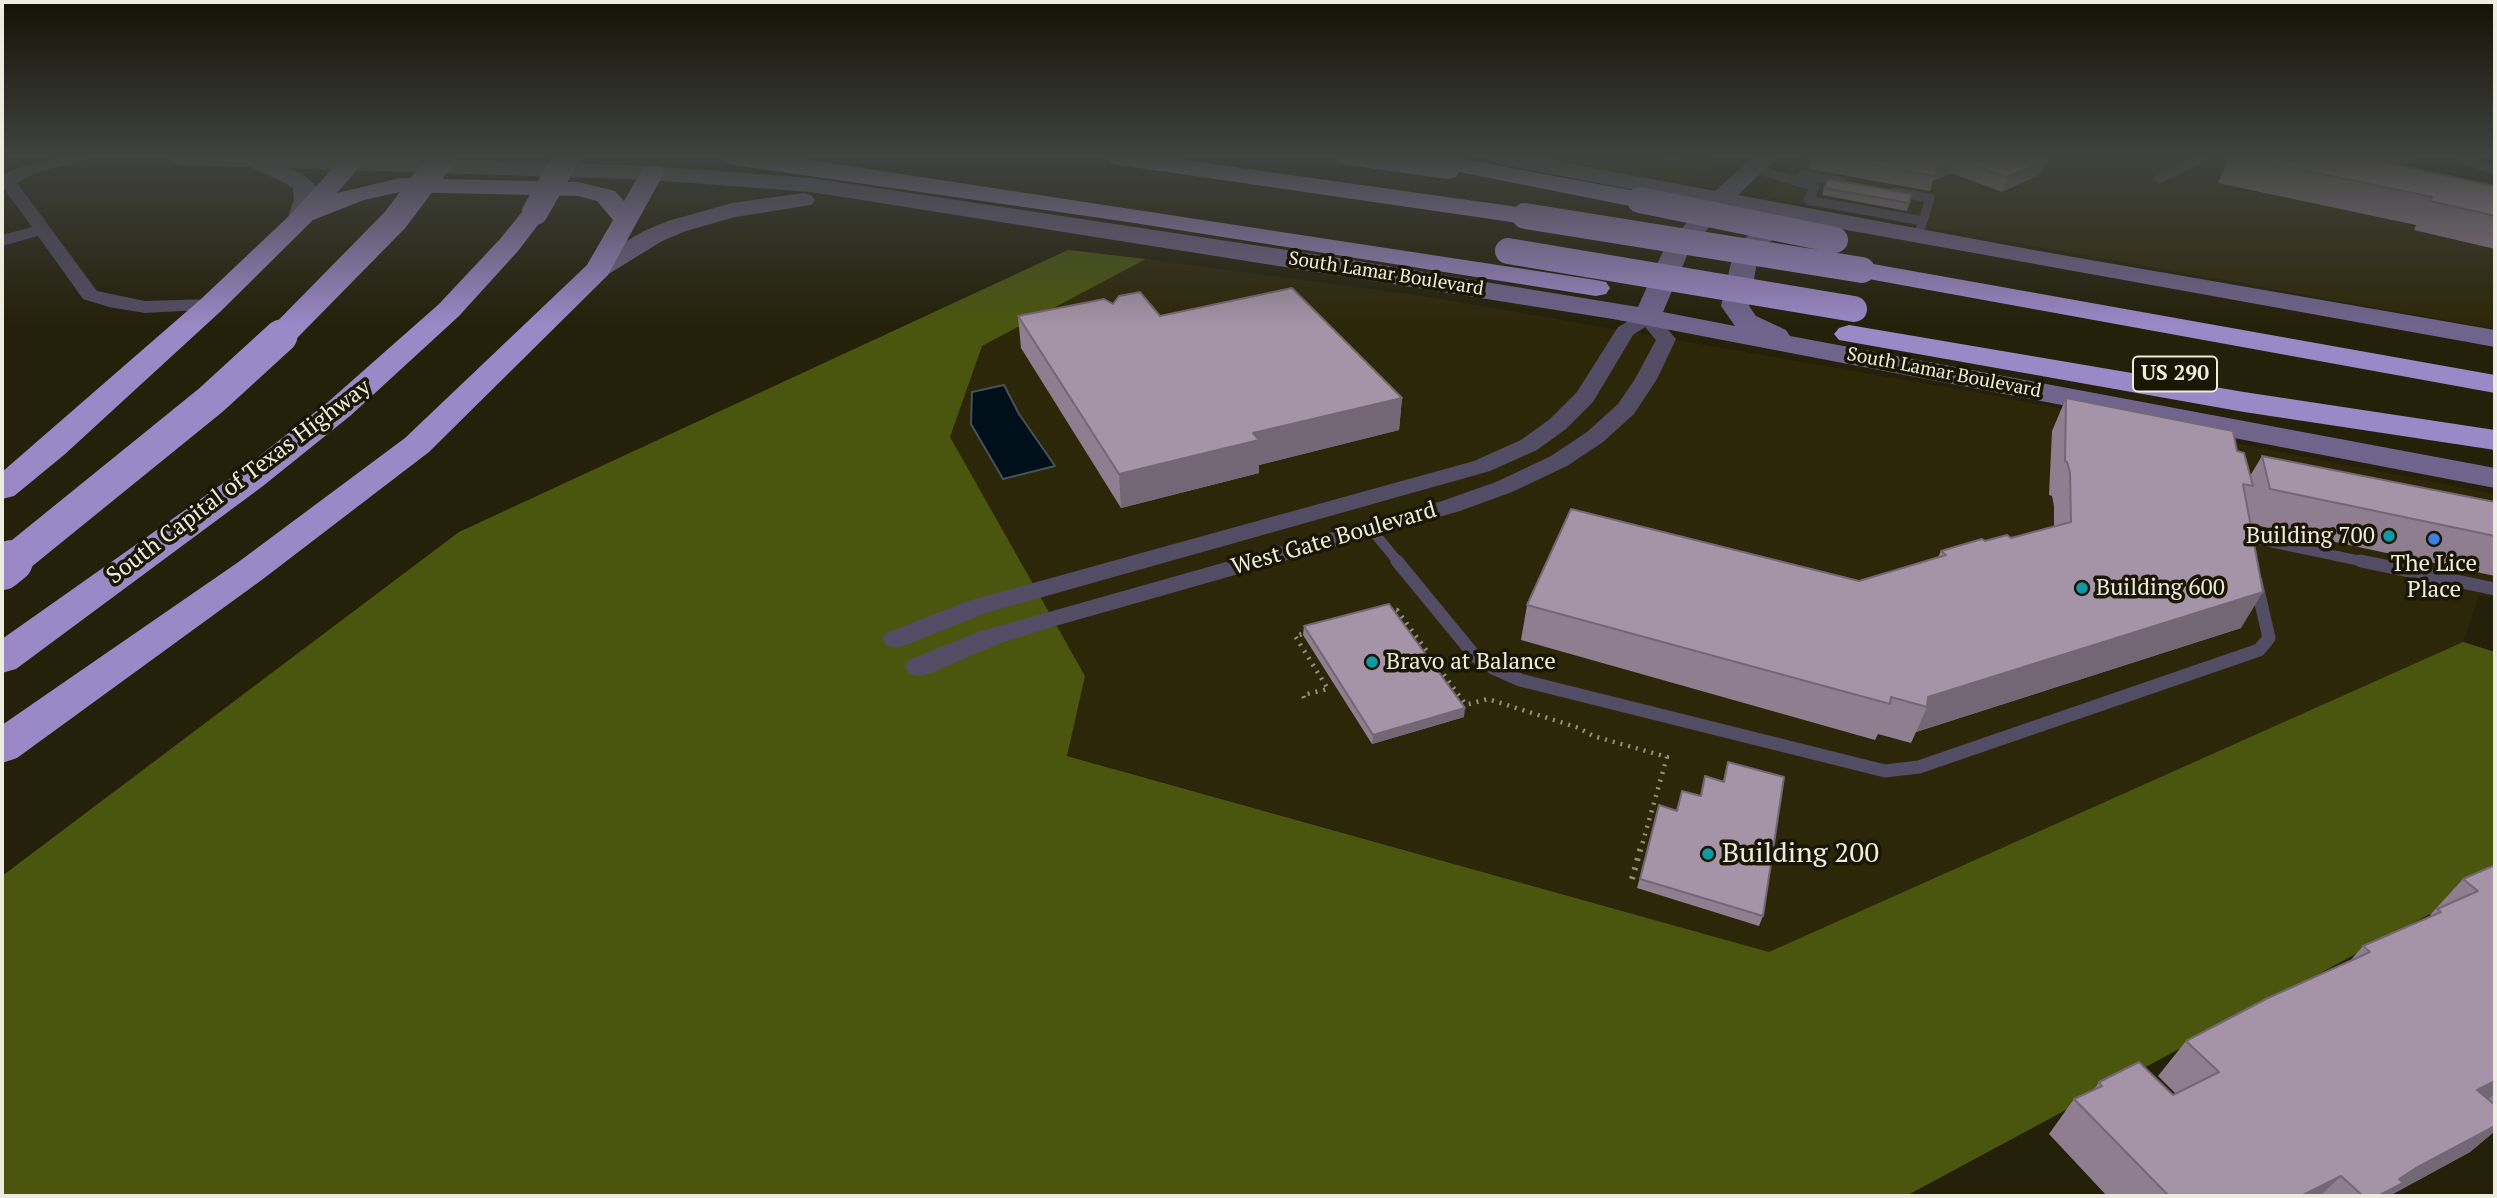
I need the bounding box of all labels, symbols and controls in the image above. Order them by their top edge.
street label: South Lamar Boulevard [1287,247,1485,301]
street label: South Lamar Boulevard [1845,343,2043,403]
road number: US 290 [2133,356,2217,392]
street label: South Capital of Texas Highway [102,374,376,590]
street label: West Gate Boulevard [1228,497,1440,581]
place label: Building 700 [2246,522,2375,550]
marker: Building 700 [2381,528,2397,544]
marker: The Lice Place [2426,531,2442,547]
place label: The Lice Place [2391,550,2477,604]
place label: Building 600 [2096,574,2225,602]
marker: Building 600 [2074,580,2090,596]
place label: Bravo at Balance [1386,648,1556,676]
marker: Bravo at Balance [1364,654,1380,670]
place label: Building 200 [1722,837,1879,871]
marker: Building 200 [1700,846,1716,862]

